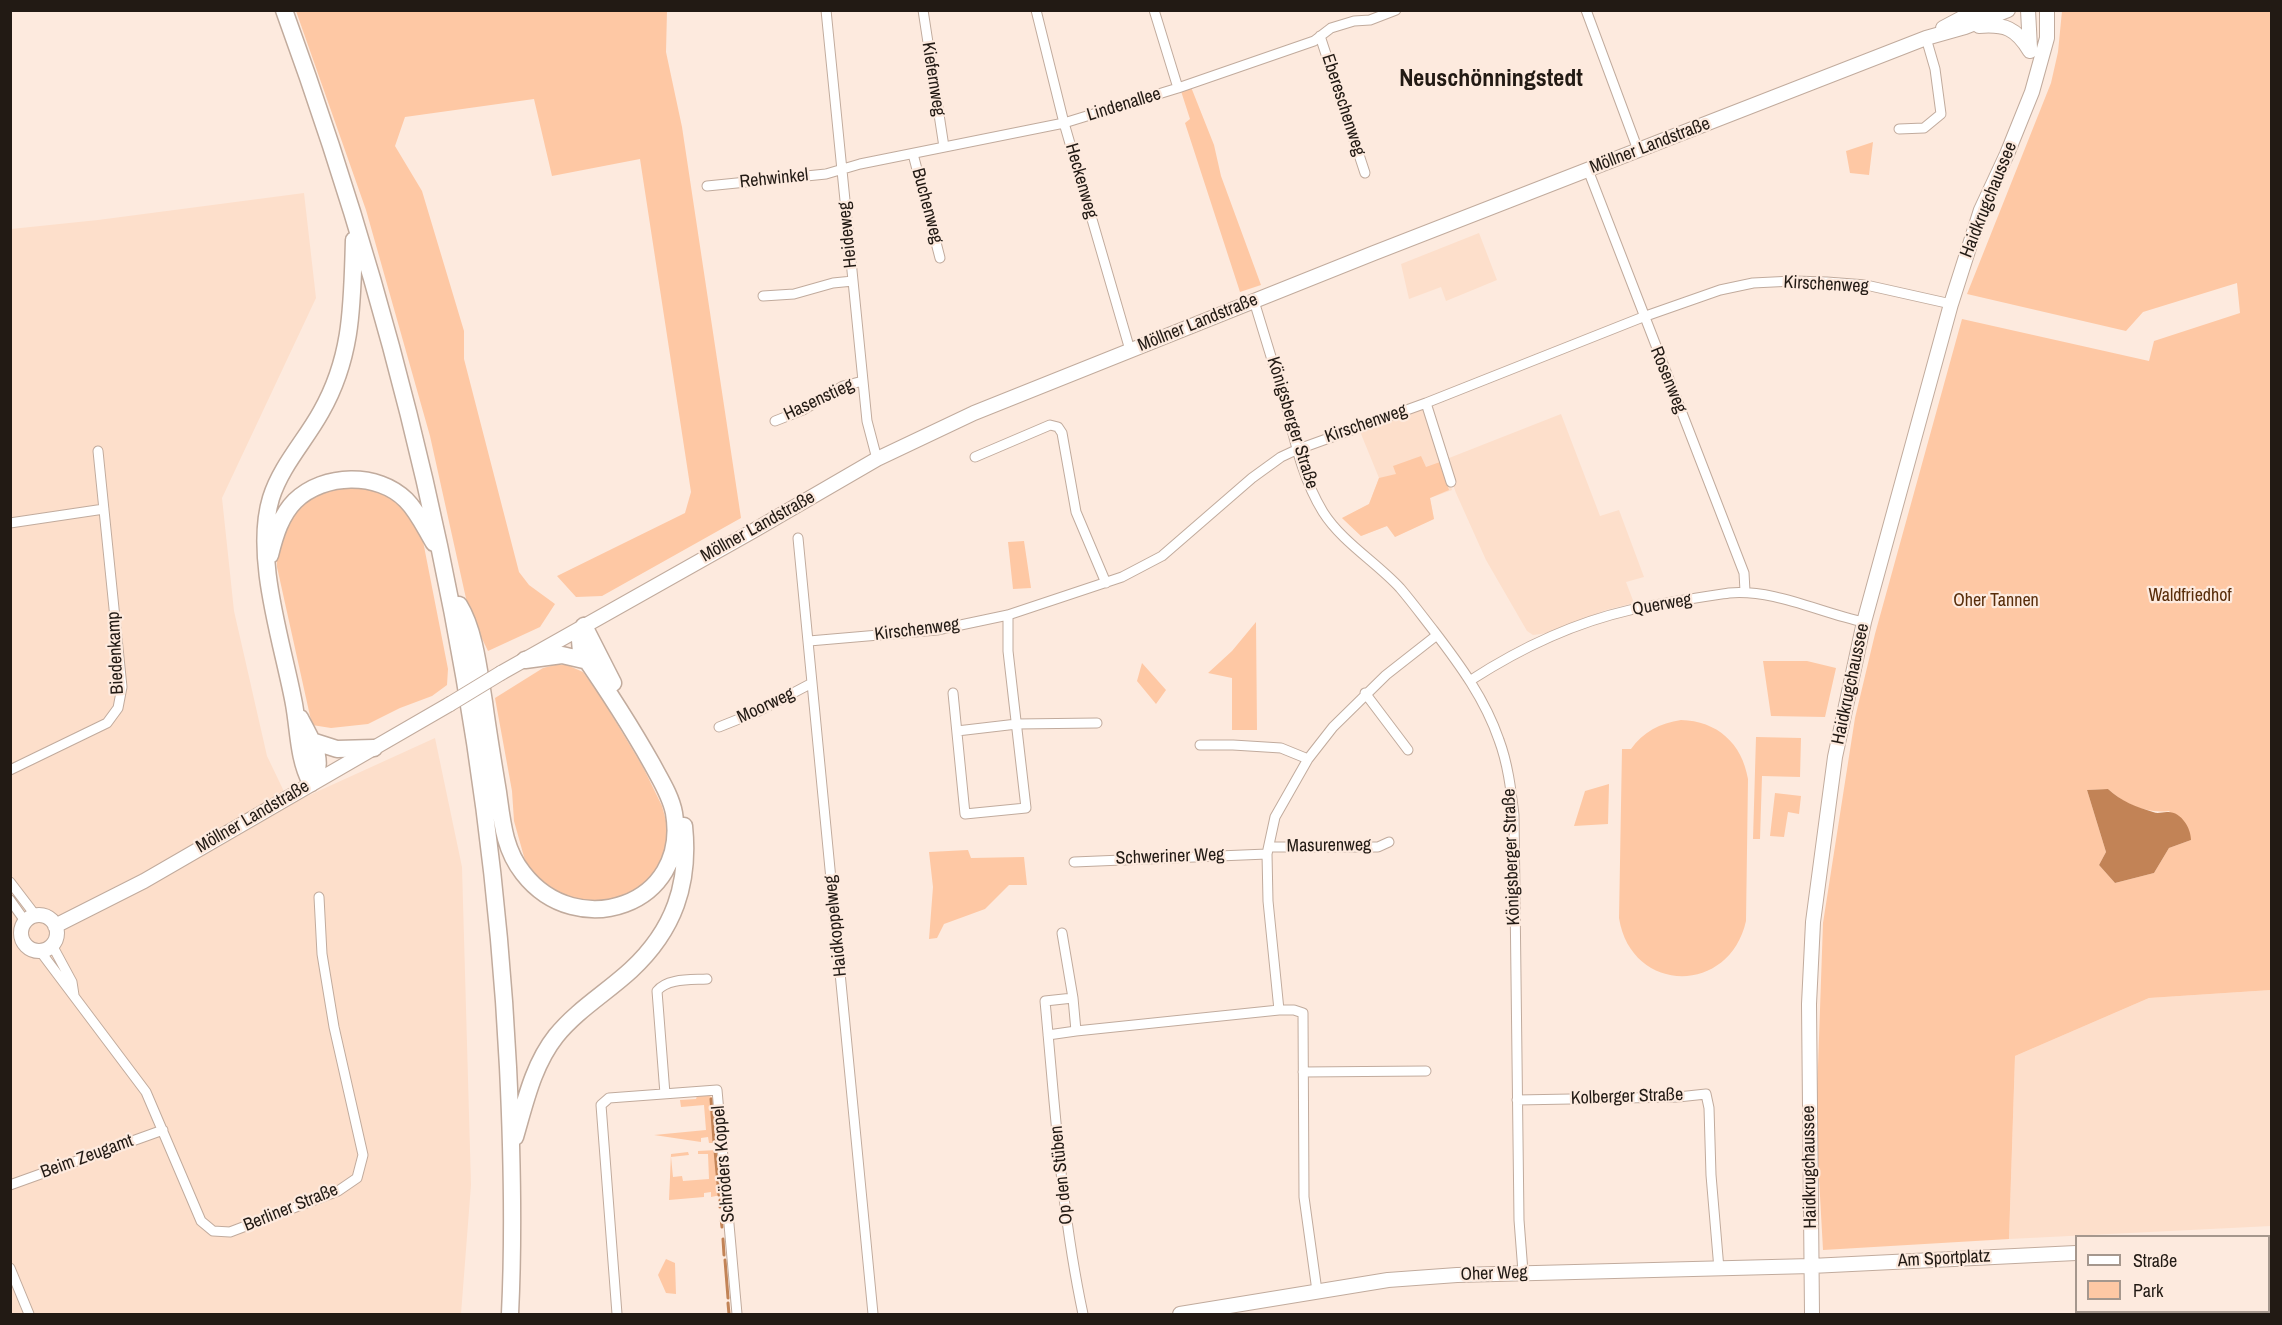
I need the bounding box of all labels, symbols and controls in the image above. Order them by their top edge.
street label: Kiefernweg [916,40,950,118]
street label: Ebereschenweg [1316,51,1370,159]
district label: Neuschönningstedt [1399,66,1583,94]
street label: Lindenallee [1084,84,1164,126]
street label: Möllner Landstraße [1587,113,1713,179]
street label: Haidkrugchaussee [1956,139,2022,261]
street label: Heckenweg [1060,141,1102,221]
street label: Rehwinkel [739,165,809,193]
street label: Buchenweg [907,166,947,246]
street label: Heideweg [834,201,862,269]
street label: Kirschenweg [1783,272,1869,298]
street label: Möllner Landstraße [1135,289,1261,357]
street label: Rosenweg [1645,344,1691,416]
street label: Königsberger Straße [1262,354,1322,492]
street label: Hasenstieg [781,374,857,426]
street label: Kirschenweg [1322,400,1410,448]
street label: Möllner Landstraße [697,487,819,567]
park label: Waldfriedhof [2148,585,2232,607]
street label: Querweg [1631,589,1693,621]
park label: Oher Tannen [1953,590,2039,612]
street label: Biedenkamp [103,611,129,695]
street label: Kirschenweg [873,614,961,646]
street label: Haidkrugchaussee [1828,622,1874,746]
street label: Moorweg [734,683,798,729]
street label: Möllner Landstraße [193,776,313,858]
street label: Königsberger Straße [1499,788,1525,926]
street label: Masurenweg [1287,834,1371,858]
street label: Schweriner Weg [1115,844,1225,870]
street label: Haidkoppelweg [820,874,852,978]
street label: Kolberger Straße [1570,1084,1684,1110]
street label: Schröders Koppel [708,1105,740,1223]
street label: Haidkrugchaussee [1798,1105,1822,1229]
street label: Op den Stüben [1046,1124,1078,1226]
street label: Beim Zeugamt [38,1130,136,1184]
street label: Berliner Straße [241,1179,341,1237]
legend [2075,1235,2270,1313]
street label: Am Sportplatz [1897,1246,1991,1272]
text: Straße [2133,1248,2177,1273]
street label: Oher Weg [1460,1262,1528,1286]
text: Park [2133,1278,2163,1303]

